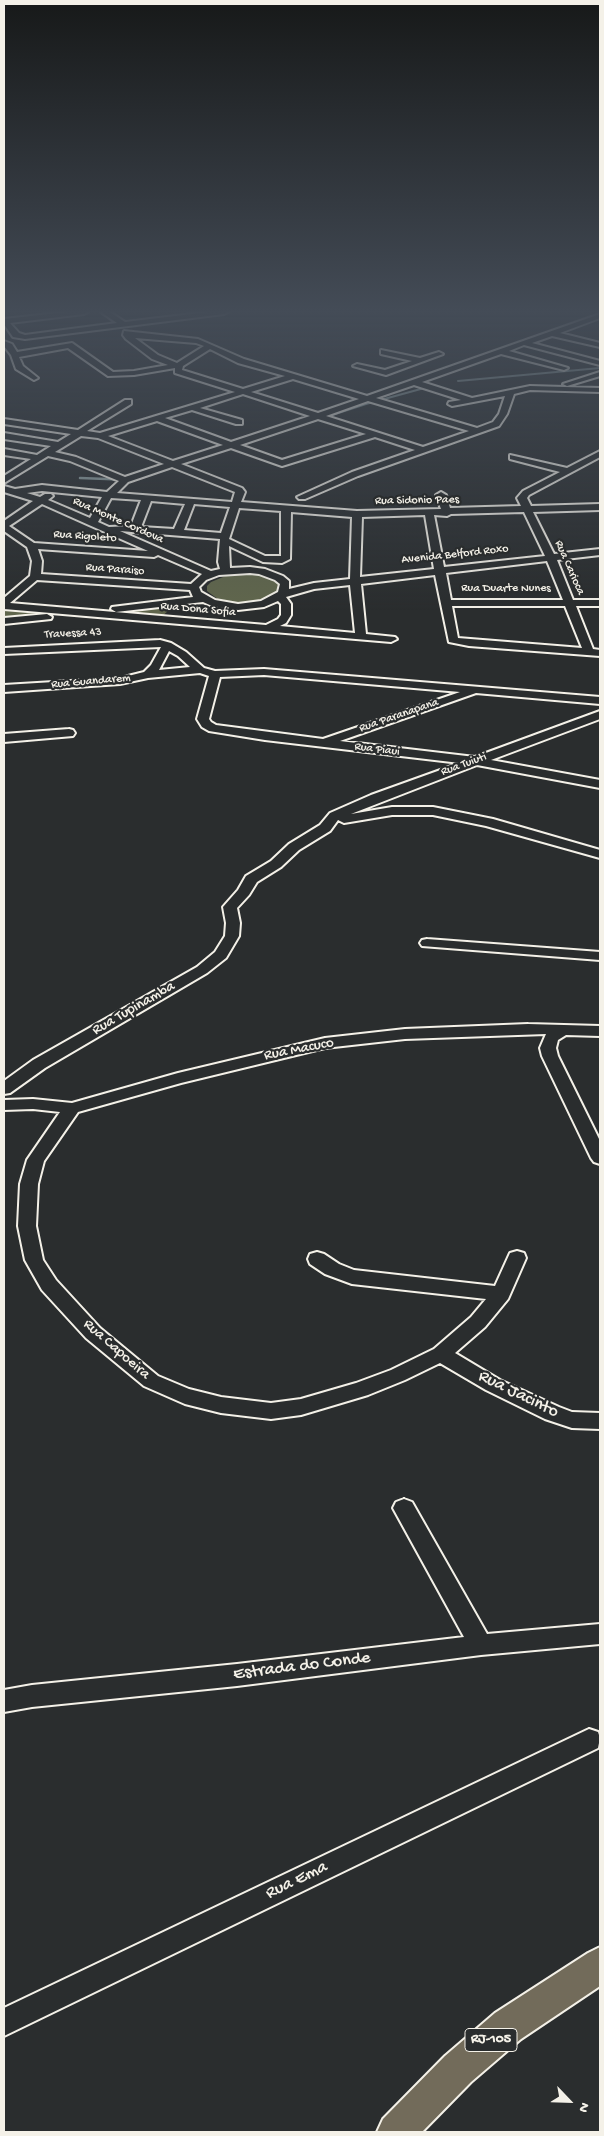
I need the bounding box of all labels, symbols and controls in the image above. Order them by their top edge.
street label: Rua Sidonio Paes [375,493,459,509]
street label: Rua Monte Cordova [70,495,166,547]
street label: Rua Rigoleto [53,528,117,546]
street label: Rua Carioca [551,538,587,598]
street label: Avenida Belford Roxo [401,542,509,568]
street label: Rua Paraiso [85,561,145,579]
street label: Rua Duarte Nunes [461,582,551,596]
street label: Rua Dona Sofia [160,600,236,620]
street label: Travessa 43 [44,625,102,643]
street label: Rua Guandarem [51,671,131,693]
street label: Rua Paranapana [357,696,441,736]
street label: Rua Piaui [354,740,400,760]
street label: Rua Tuiuti [439,750,489,780]
street label: Rua Tupinamba [89,978,179,1040]
street label: Rua Macuco [263,1034,335,1066]
street label: Rua Capoeira [79,1316,153,1384]
street label: Rua Jacinto [474,1366,562,1424]
street label: Estrada do Conde [232,1648,372,1686]
street label: Rua Ema [263,1857,331,1905]
road number: RJ-105 [465,2028,517,2052]
north arrow [544,2076,594,2126]
text: N [574,2100,593,2115]

